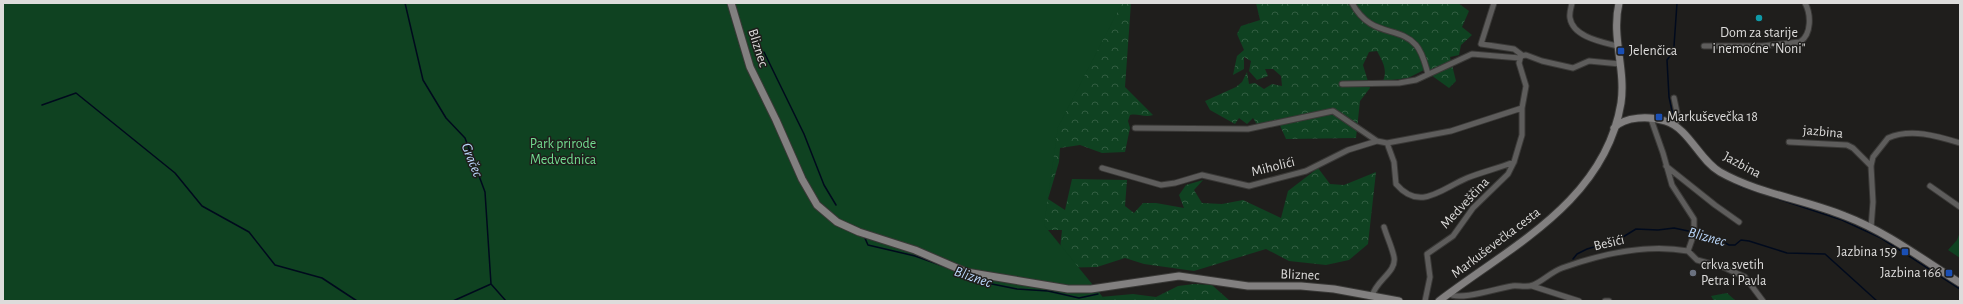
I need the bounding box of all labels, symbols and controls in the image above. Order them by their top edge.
marker: Dom za starije i nemoćne "Noni" [1754,13,1764,23]
place label: Dom za starije i nemoćne "Noni" [1712,26,1806,56]
street label: Bliznec [745,27,771,69]
place label: Jelenčica [1629,44,1678,58]
marker: Jelenčica [1616,46,1626,56]
place label: Markuševečka 18 [1667,110,1758,124]
marker: Markuševečka 18 [1654,112,1664,122]
street label: jazbina [1802,123,1844,141]
park label: Park prirode Medvednica [530,137,597,167]
water label: Gračec [458,141,486,180]
street label: Jazbina [1721,149,1764,181]
street label: Miholići [1250,155,1296,179]
street label: Medveščina [1438,174,1492,231]
street label: Markuševečka cesta [1449,205,1543,281]
water label: Bliznec [1686,225,1728,249]
street label: Bešići [1592,233,1626,253]
place label: Jazbina 159 [1837,245,1897,259]
marker: Jazbina 159 [1900,247,1910,257]
place label: crkva svetih Petra i Pavla [1701,258,1767,288]
water label: Bliznec [952,264,995,291]
place label: Jazbina 166 [1880,266,1941,280]
street label: Bliznec [1280,267,1320,283]
marker: crkva svetih Petra i Pavla [1688,268,1698,278]
marker: Jazbina 166 [1944,268,1954,278]

